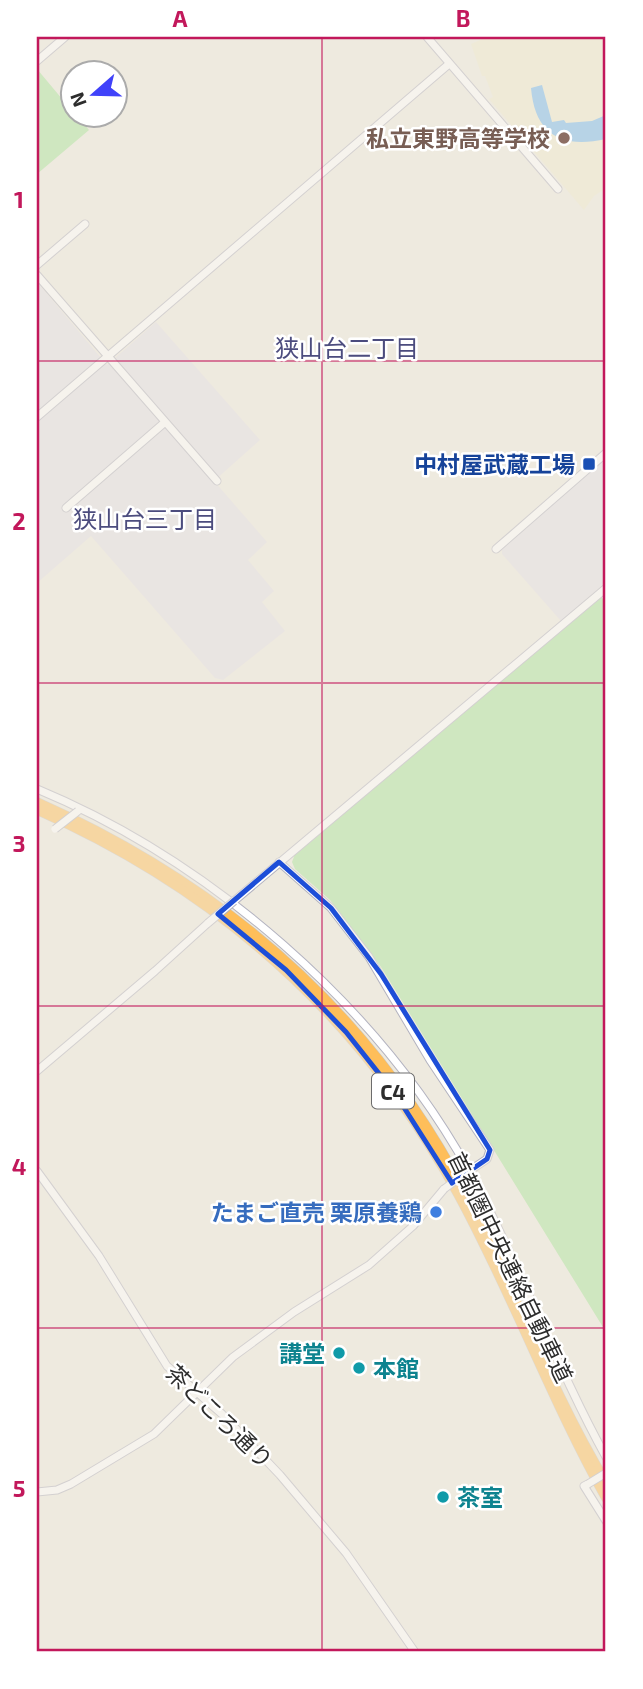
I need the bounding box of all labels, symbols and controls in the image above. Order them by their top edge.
text: A [172,4,188,32]
text: B [456,4,470,32]
north arrow [60,60,130,130]
text: N [64,90,91,110]
place label: 私立東野高等学校 [366,124,550,152]
marker: 私立東野高等学校 [556,130,572,146]
text: 1 [14,185,24,213]
district label: 狭山台二丁目 [275,333,419,362]
place label: 中村屋武蔵工場 [414,450,575,478]
marker: 中村屋武蔵工場 [581,456,597,472]
district label: 狭山台三丁目 [73,504,217,533]
text: 2 [12,507,26,535]
text: 3 [12,829,26,857]
road number: C4 [372,1074,414,1108]
street label: 首都圏中央連絡自動車道 [443,1147,579,1387]
text: 4 [12,1152,26,1180]
place label: たまご直売 栗原養鶏 [211,1198,422,1226]
marker: たまご直売 栗原養鶏 [428,1204,444,1220]
place label: 講堂 [279,1339,325,1367]
marker: 講堂 [331,1345,347,1361]
place label: 本館 [373,1354,419,1382]
street label: 茶どころ通り [161,1358,279,1474]
marker: 本館 [351,1360,367,1376]
text: 5 [13,1474,25,1502]
place label: 茶室 [457,1483,503,1511]
marker: 茶室 [435,1489,451,1505]

